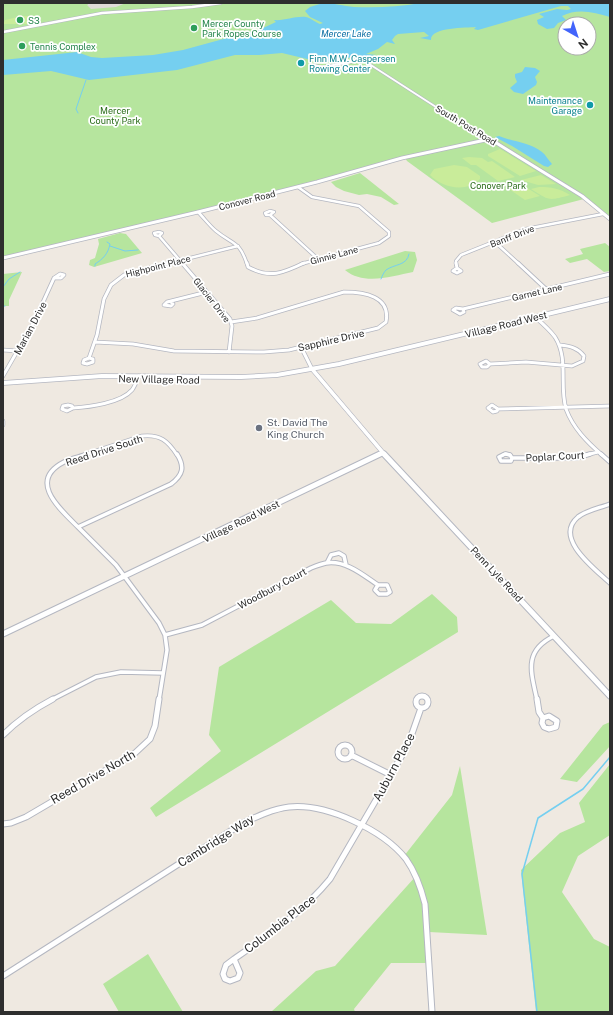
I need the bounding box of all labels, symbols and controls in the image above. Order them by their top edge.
marker: S3 [15,15,25,25]
place label: S3 [28,15,40,26]
north arrow [557,16,597,56]
place label: Mercer County Park Ropes Course [202,18,281,39]
marker: Mercer County Park Ropes Course [189,23,199,33]
water label: Mercer Lake [321,28,371,39]
text: N [576,36,590,51]
marker: Tennis Complex [17,41,27,51]
place label: Tennis Complex [30,41,96,52]
place label: Finn M.W. Caspersen Rowing Center [309,53,396,74]
marker: Finn M.W. Caspersen Rowing Center [296,58,306,68]
place label: Maintenance Garage [528,95,582,116]
marker: Maintenance Garage [585,100,595,110]
street label: South Post Road [433,102,499,148]
park label: Mercer County Park [89,105,141,126]
park label: Conover Park [470,180,526,191]
street label: Conover Road [218,188,276,212]
street label: Banff Drive [488,222,536,250]
street label: Ginnie Lane [309,243,359,267]
street label: Highpoint Place [124,253,192,279]
street label: Glacier Drive [191,275,233,325]
street label: Garnet Lane [511,281,563,303]
street label: Marian Drive [11,299,49,357]
street label: Village Road West [464,308,548,340]
street label: Sapphire Drive [296,326,366,354]
street label: New Village Road [118,372,200,386]
place label: St. David The King Church [267,416,328,440]
marker: St. David The King Church [254,423,264,433]
street label: Reed Drive South [64,432,144,468]
street label: Poplar Court [525,448,585,464]
street label: Village Road West [201,497,282,545]
street label: Penn Lyle Road [468,544,526,604]
street label: Woodbury Court [236,565,308,611]
street label: Auburn Place [370,730,418,804]
street label: Reed Drive North [48,747,138,807]
street label: Cambridge Way [175,812,257,870]
street label: Columbia Place [242,892,319,956]

